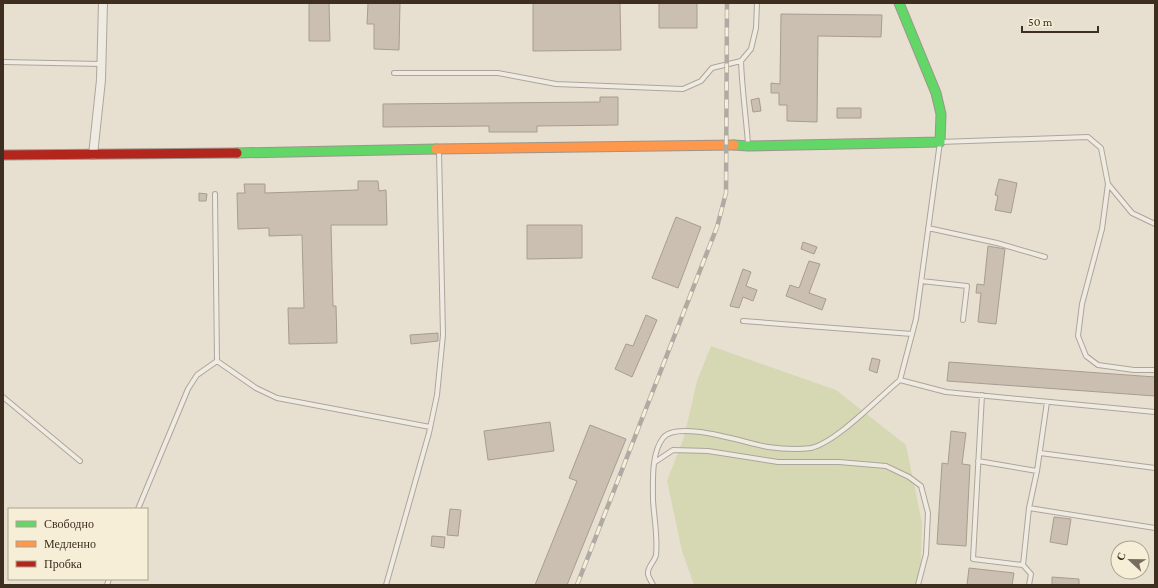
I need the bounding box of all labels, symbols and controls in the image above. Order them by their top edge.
scale bar [1022,8,1098,34]
text: 50 m [1028,15,1053,29]
legend [8,508,148,580]
text: Свободно [44,517,94,531]
text: Медленно [44,537,96,551]
north arrow [1110,540,1150,580]
text: С [1114,550,1128,562]
text: Пробка [44,557,82,571]

